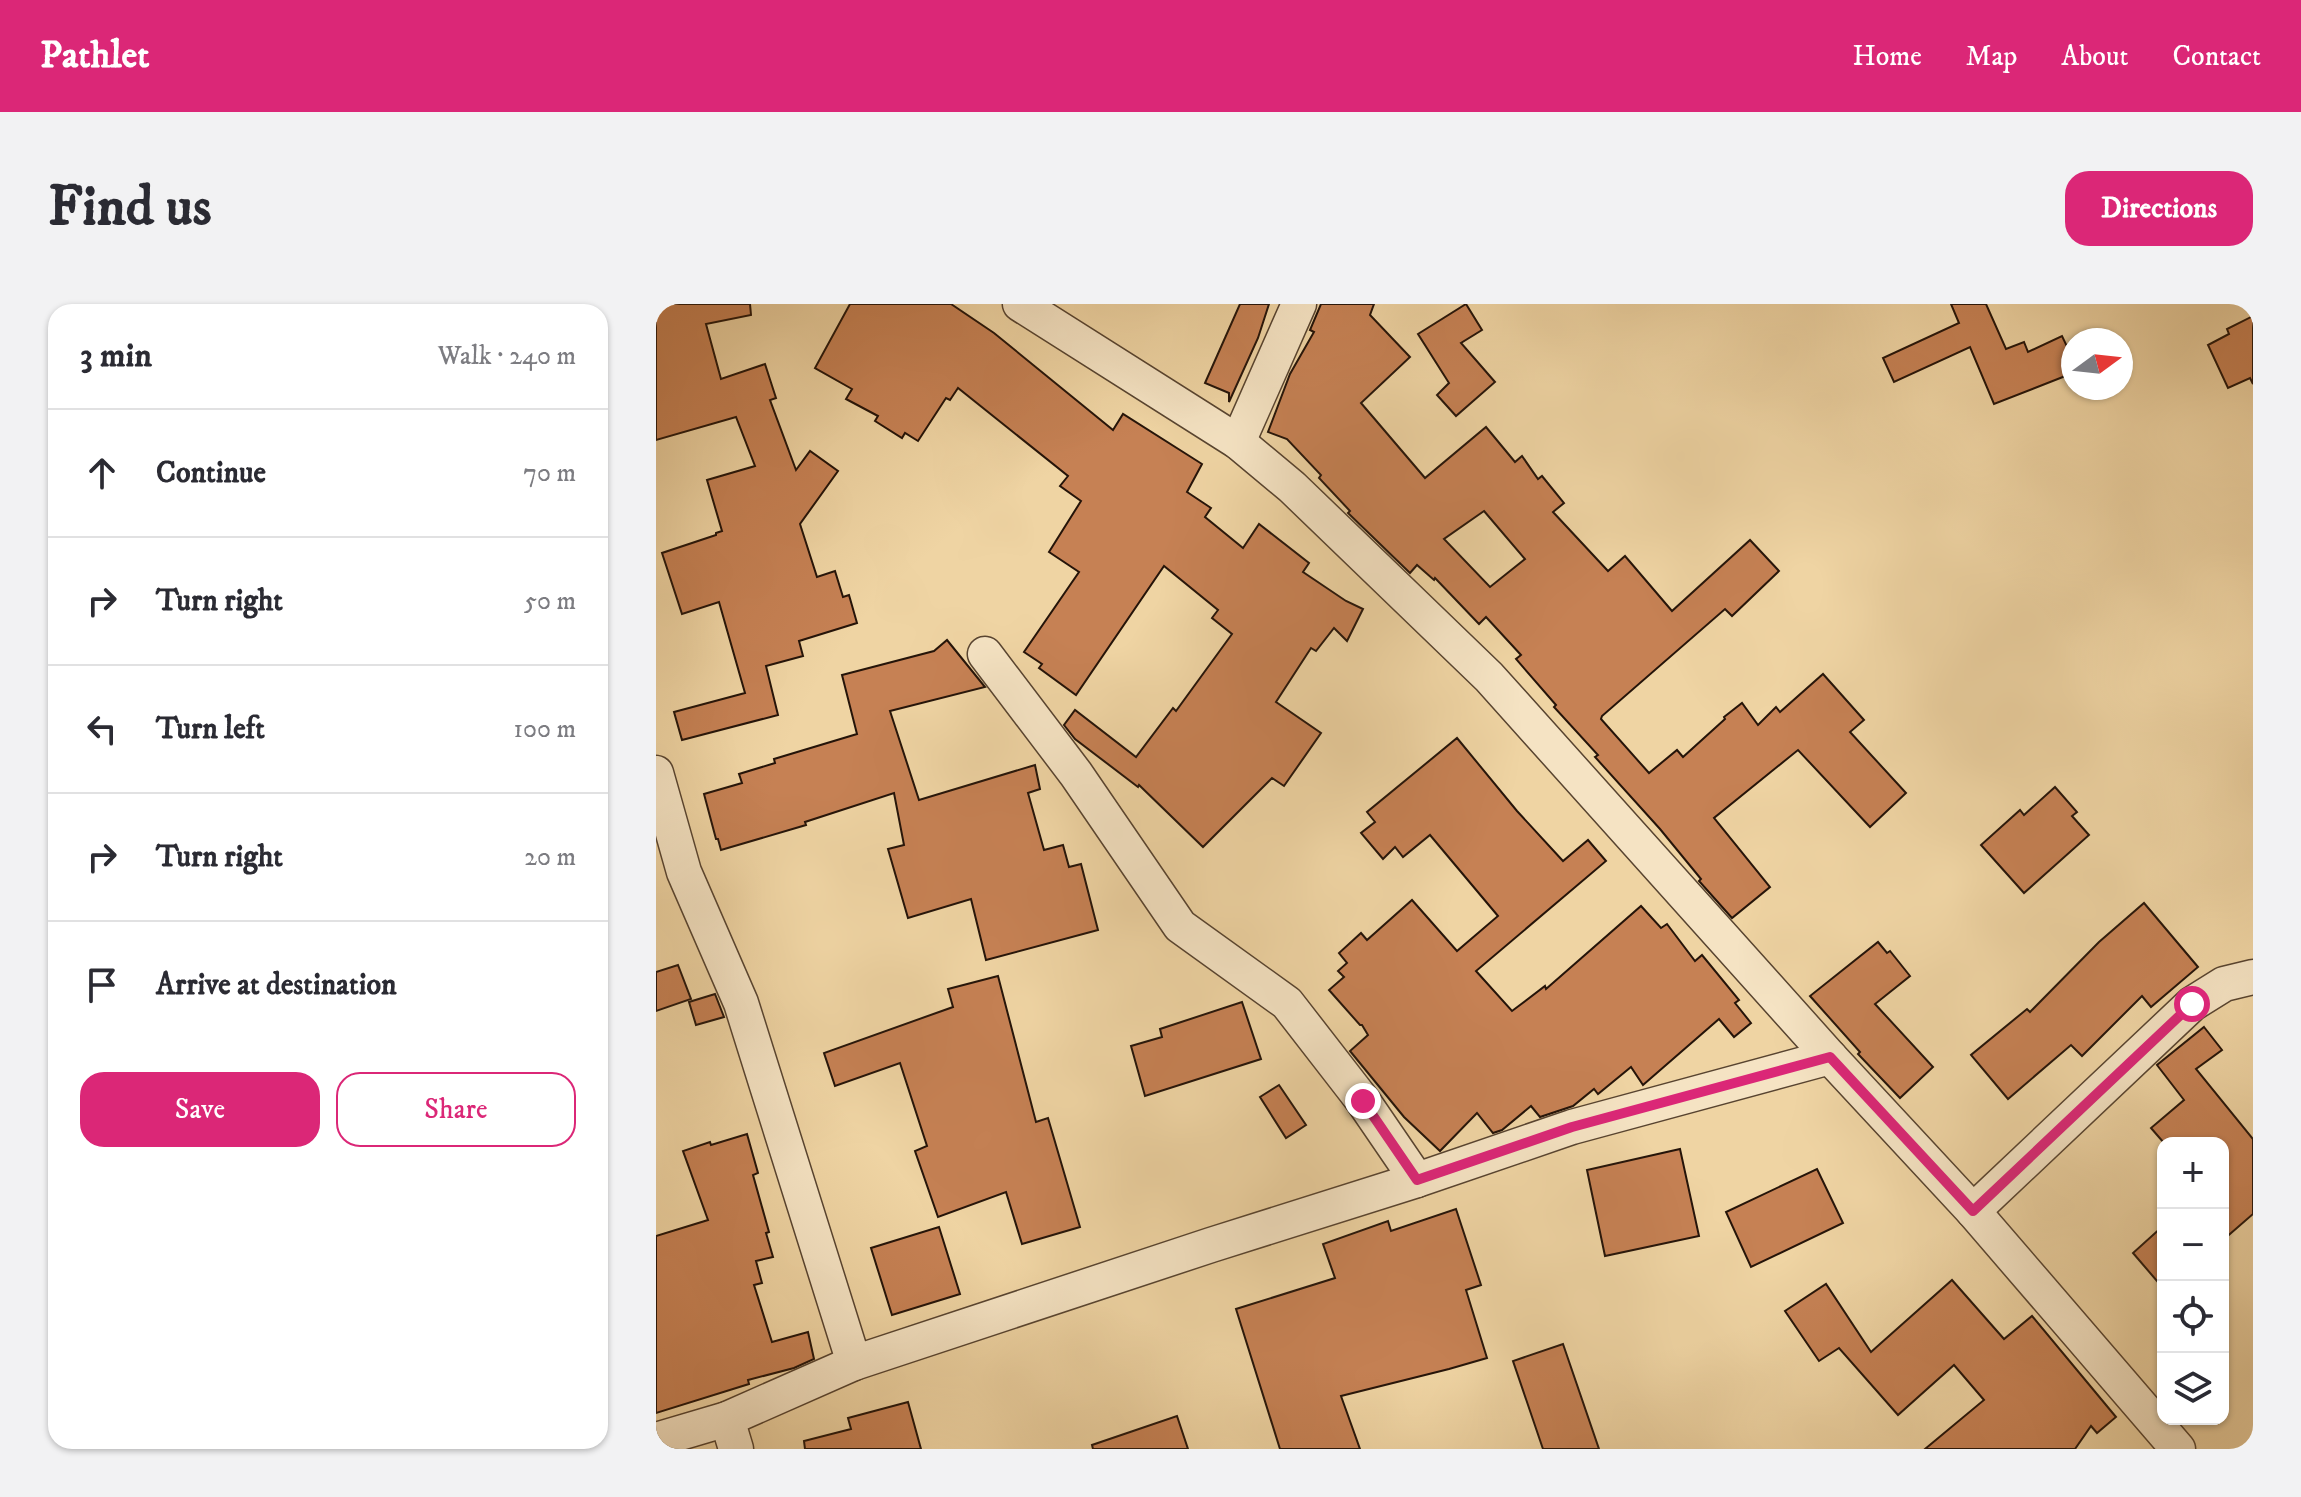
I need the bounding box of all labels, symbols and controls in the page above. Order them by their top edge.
text: Pathlet [40,32,150,80]
text: Home [1853,39,1922,74]
text: Map [1966,39,2017,74]
text: About [2061,39,2128,74]
text: Contact [2172,39,2261,74]
button: Directions [2065,171,2253,246]
text: Find us [48,173,212,243]
north arrow [2061,328,2133,400]
text: 3 min [80,335,152,377]
text: Walk · 240 m [438,340,576,373]
icon: ahead [80,451,124,495]
text: Continue [156,455,266,492]
text: 70 m [523,457,576,490]
icon: right [80,579,124,623]
text: Turn right [156,583,283,620]
text: 50 m [524,585,576,618]
icon: left [80,707,124,751]
text: Turn left [156,711,265,748]
text: 100 m [513,713,576,746]
icon: right [80,835,124,879]
text: Turn right [156,839,283,876]
text: 20 m [524,841,576,874]
icon: arrive [80,963,124,1007]
text: Arrive at destination [156,967,397,1004]
route start [2174,986,2210,1022]
button: Save [80,1072,320,1147]
button: Share [336,1072,576,1147]
route end [1345,1083,1381,1119]
map controls [2157,1137,2229,1425]
button: + [2157,1137,2229,1209]
button: − [2157,1209,2229,1281]
button: locate [2157,1281,2229,1353]
button: layers [2157,1353,2229,1425]

